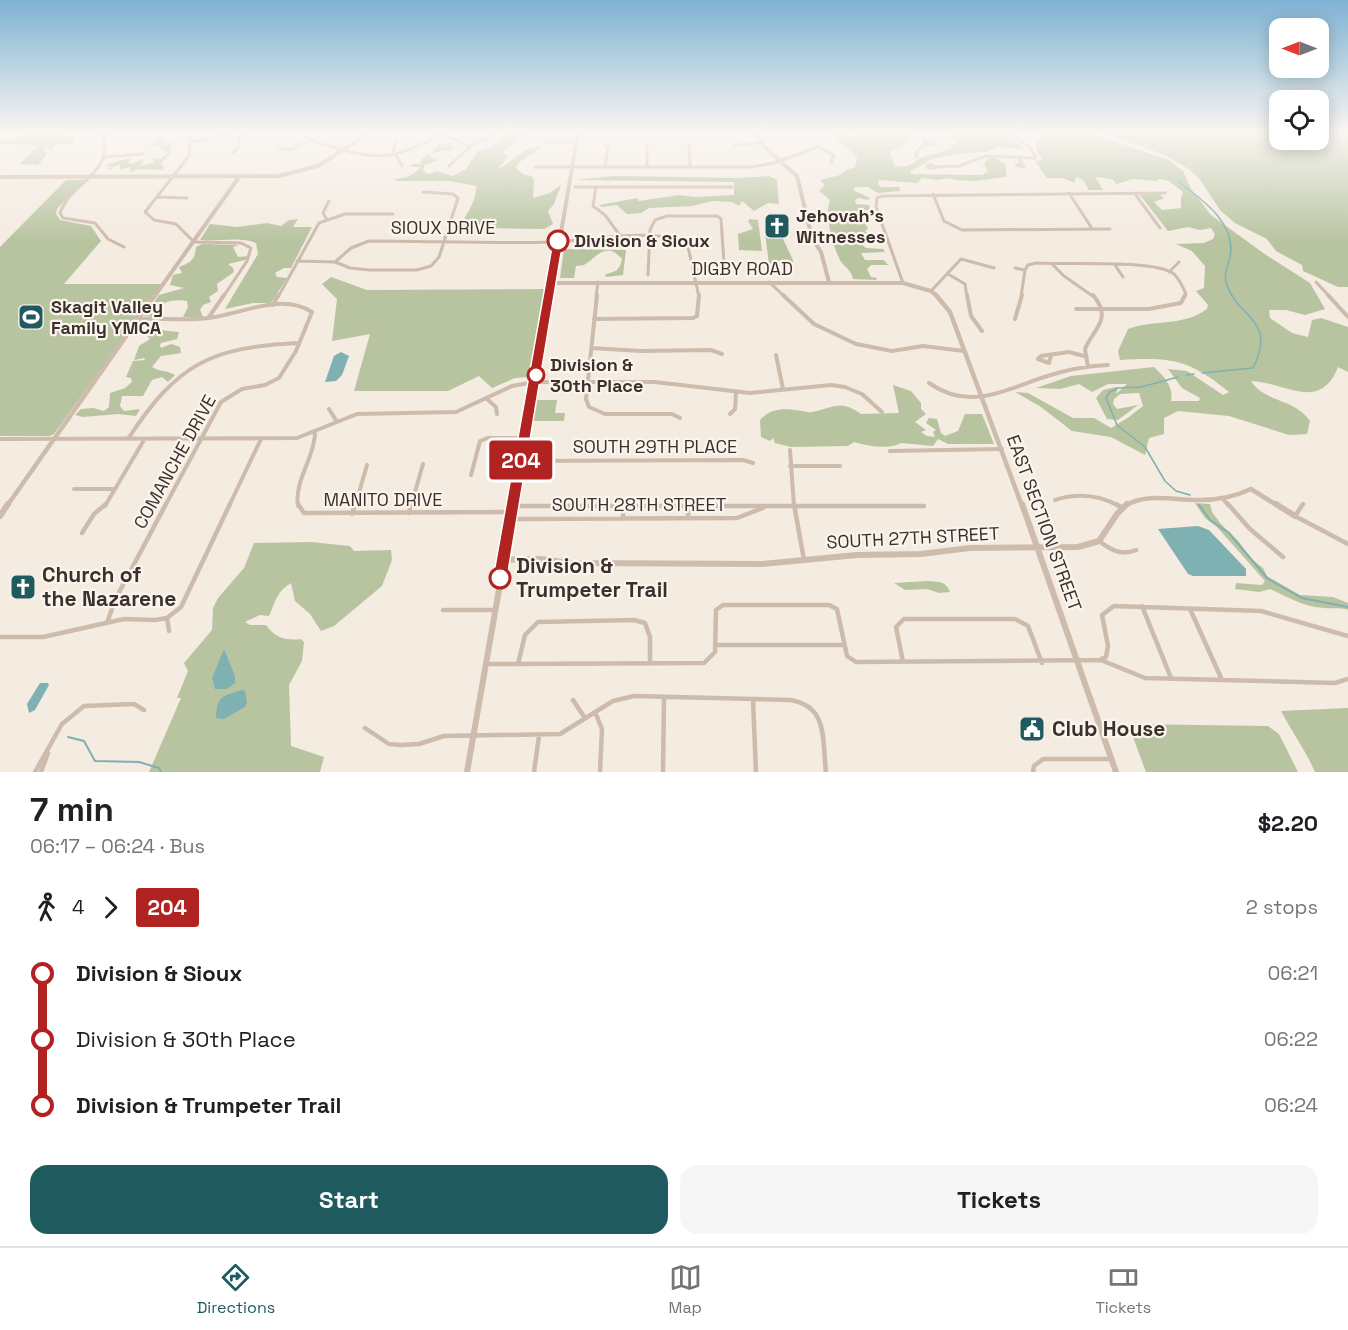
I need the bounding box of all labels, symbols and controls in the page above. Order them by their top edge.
north arrow [1269,18,1329,78]
map controls [1269,18,1329,150]
button: locate [1269,90,1329,150]
place label: Jehovah's Witnesses [796,204,885,248]
church icon: Jehovah's Witnesses [762,211,792,241]
street label: SIOUX DRIVE [391,216,495,239]
place label: Division & Sioux [574,229,710,252]
marker: Division & Sioux [547,230,569,252]
street label: DIGBY ROAD [691,257,793,280]
place label: Skagit Valley Family YMCA [51,295,163,339]
sports icon: Skagit Valley Family YMCA [16,302,46,332]
place label: Division & 30th Place [550,353,643,397]
marker: Division & 30th Place [527,366,545,384]
street label: COMANCHE DRIVE [128,391,221,533]
street label: EAST SECTION STREET [1002,432,1087,615]
street label: SOUTH 29TH PLACE [573,435,737,458]
line badge: 204 [486,440,556,480]
text: 204 [501,447,541,474]
street label: MANITO DRIVE [324,488,442,511]
street label: SOUTH 28TH STREET [552,493,727,516]
street label: SOUTH 27TH STREET [826,521,1000,554]
place label: Division & Trumpeter Trail [516,552,668,603]
place label: Church of the Nazarene [42,561,176,612]
marker: Division & Trumpeter Trail [489,567,511,589]
church icon: Church of the Nazarene [8,572,38,602]
public building icon: Club House [1017,714,1047,744]
place label: Club House [1052,715,1165,742]
text: 7 min [30,789,114,831]
text: $2.20 [1258,809,1318,837]
text: 06:17 – 06:24 · Bus [30,833,205,859]
icon: walk [30,891,63,924]
icon: forward [94,891,127,924]
text: 4 [72,894,85,920]
text: 204 [148,894,187,921]
text: 2 stops [1246,894,1318,920]
text: Division & Sioux [76,959,242,987]
text: 06:21 [1267,960,1318,986]
text: Division & 30th Place [76,1025,296,1053]
text: 06:22 [1264,1026,1318,1052]
text: Division & Trumpeter Trail [76,1091,341,1119]
text: 06:24 [1264,1092,1318,1118]
button: Start [30,1165,668,1234]
button: Tickets [680,1165,1318,1234]
tab: Directions [197,1261,275,1318]
tab: Map [669,1261,702,1318]
tab: Tickets [1095,1261,1151,1318]

